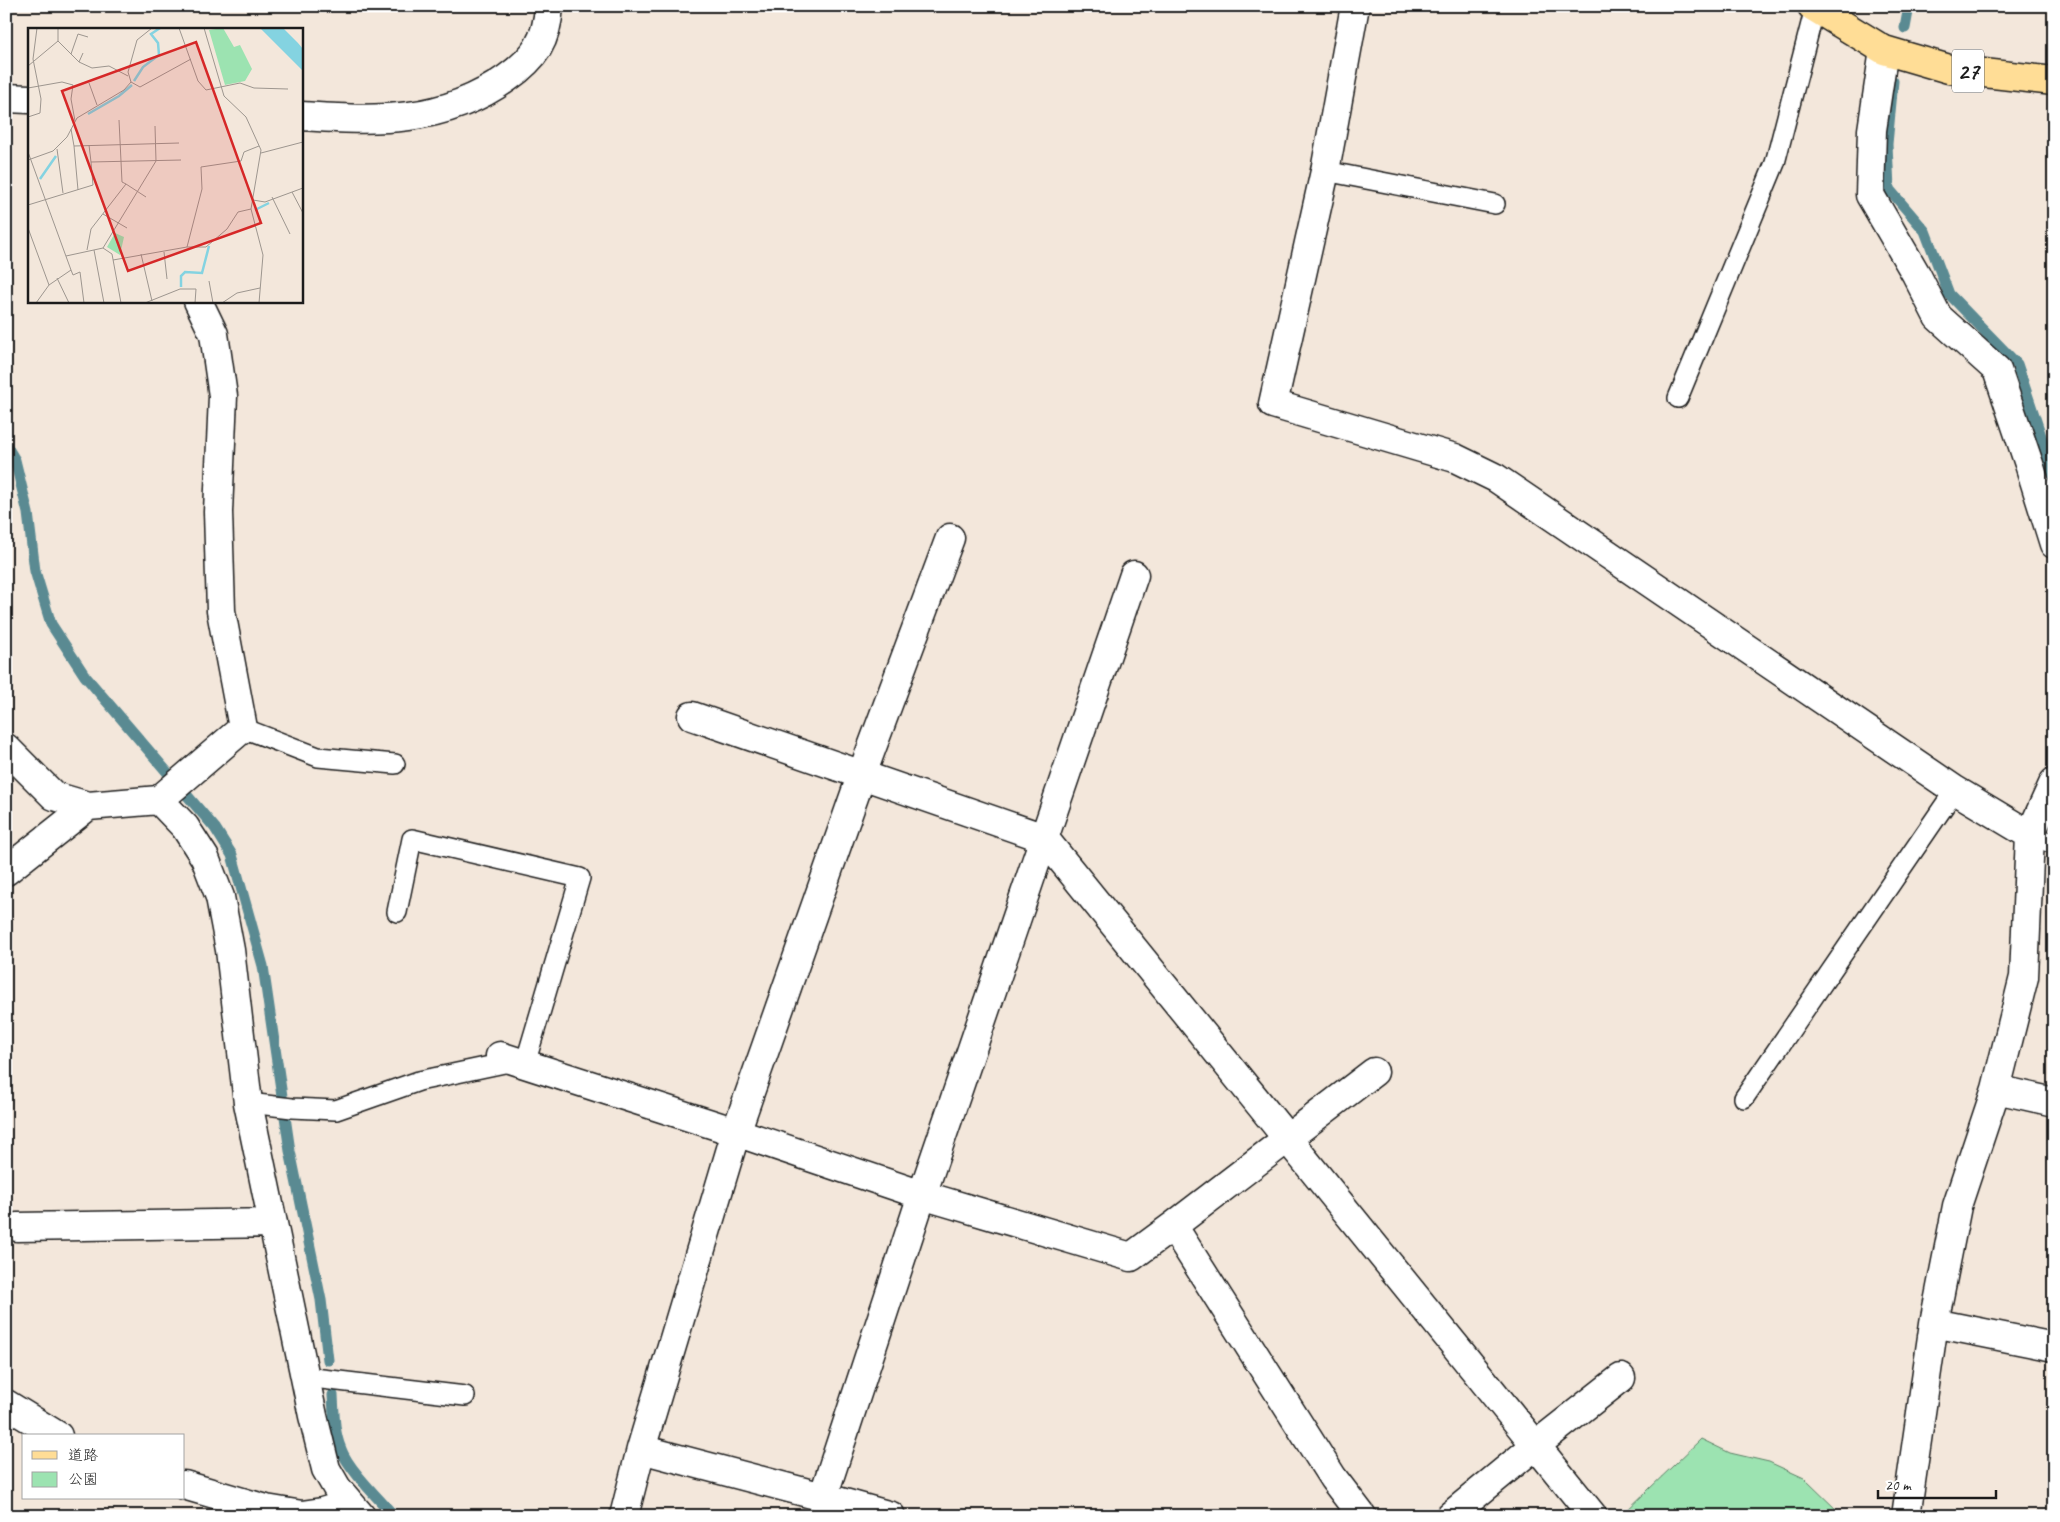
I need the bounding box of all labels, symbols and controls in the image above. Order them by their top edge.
inset map [28,28,302,302]
road number: 27 [1952,49,1984,92]
legend [22,1434,185,1500]
text: 道路 [68,1446,98,1465]
scale bar [1878,1467,1995,1499]
text: 公園 [68,1470,98,1489]
text: 20 m [1885,1476,1912,1495]

